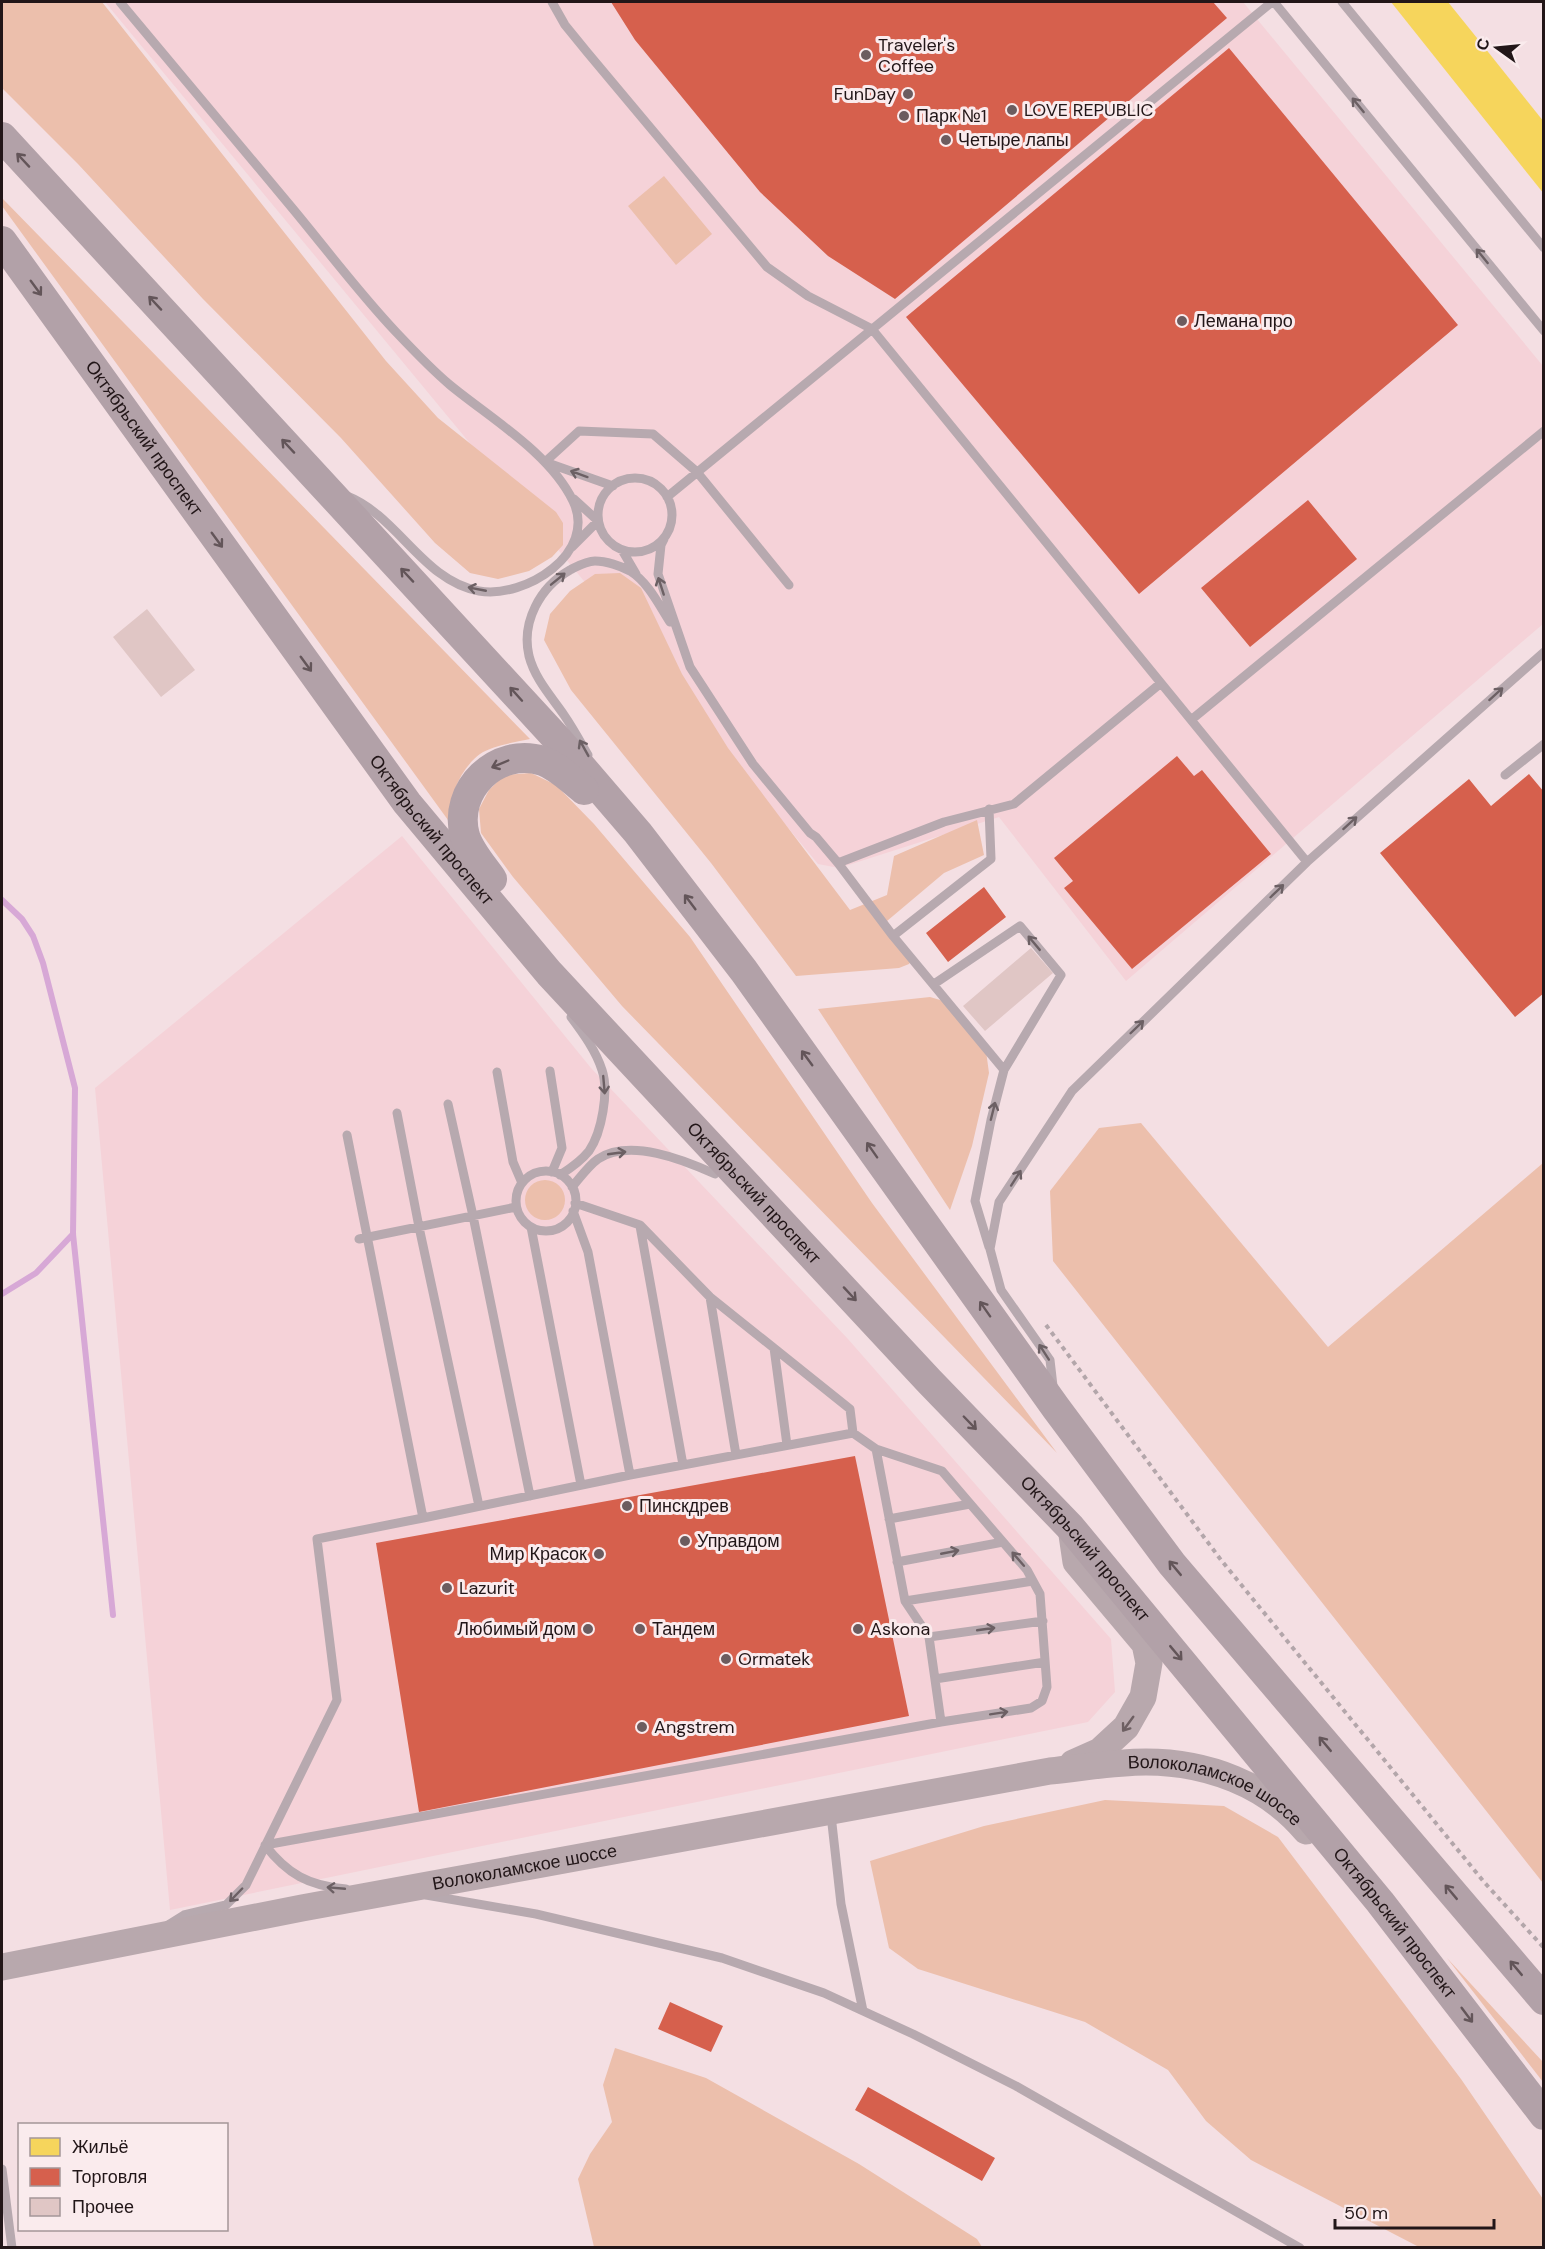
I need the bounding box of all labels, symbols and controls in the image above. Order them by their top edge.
north arrow [1467,18,1527,78]
place label: Traveler's Coffee [878,33,955,78]
text: С [1471,36,1495,53]
marker: Traveler's Coffee [859,48,873,62]
place label: FunDay [834,82,896,106]
marker: FunDay [901,87,915,101]
one-way arrow [1352,97,1365,113]
place label: LOVE REPUBLIC [1024,98,1153,122]
marker: LOVE REPUBLIC [1005,103,1019,117]
place label: Парк №1 [916,104,987,128]
marker: Парк №1 [897,109,911,123]
place label: Четыре лапы [958,128,1069,152]
marker: Четыре лапы [939,133,953,147]
one-way arrow [16,153,30,168]
one-way arrow [1475,248,1488,264]
one-way arrow [29,280,42,296]
one-way arrow [149,296,163,311]
place label: Лемана про [1194,309,1293,333]
marker: Лемана про [1175,314,1189,328]
street label: Октябрьский проспект [80,355,208,521]
one-way arrow [281,439,295,454]
one-way arrow [570,467,589,478]
one-way arrow [211,532,223,548]
one-way arrow [400,567,414,582]
one-way arrow [550,572,565,586]
one-way arrow [655,577,666,596]
one-way arrow [468,583,487,594]
one-way arrow [300,656,312,672]
one-way arrow [510,687,524,702]
one-way arrow [1488,687,1504,700]
one-way arrow [578,740,590,757]
street label: Октябрьский проспект [364,750,499,910]
one-way arrow [492,758,510,770]
one-way arrow [1342,816,1357,830]
one-way arrow [1269,883,1284,898]
one-way arrow [684,895,697,911]
one-way arrow [1027,936,1041,951]
one-way arrow [1130,1019,1145,1034]
one-way arrow [801,1051,813,1067]
one-way arrow [599,1075,610,1095]
one-way arrow [988,1101,1000,1120]
street label: Октябрьский проспект [682,1117,826,1270]
one-way arrow [866,1143,878,1159]
one-way arrow [607,1148,627,1159]
one-way arrow [1009,1169,1022,1186]
one-way arrow [843,1286,857,1301]
one-way arrow [979,1302,991,1318]
one-way arrow [1038,1344,1050,1361]
one-way arrow [963,1415,977,1430]
street label: Октябрьский проспект [1015,1470,1155,1627]
place label: Пинскдрев [639,1494,729,1518]
marker: Пинскдрев [620,1499,634,1513]
place label: Управдом [697,1529,780,1553]
marker: Управдом [678,1534,692,1548]
place label: Мир Красок [490,1542,587,1566]
one-way arrow [940,1546,960,1557]
marker: Мир Красок [592,1547,606,1561]
one-way arrow [1011,1552,1025,1567]
one-way arrow [1169,1560,1182,1576]
place label: Lazurit [459,1576,515,1600]
marker: Lazurit [440,1581,454,1595]
place label: Любимый дом [457,1617,576,1641]
place label: Тандем [652,1617,715,1641]
place label: Askona [870,1617,930,1641]
marker: Любимый дом [581,1622,595,1636]
marker: Тандем [633,1622,647,1636]
marker: Askona [851,1622,865,1636]
one-way arrow [976,1623,995,1634]
one-way arrow [1169,1645,1182,1661]
place label: Ormatek [738,1647,810,1671]
marker: Ormatek [719,1652,733,1666]
one-way arrow [988,1707,1008,1718]
place label: Angstrem [654,1715,735,1739]
one-way arrow [1122,1715,1134,1731]
marker: Angstrem [635,1720,649,1734]
one-way arrow [1318,1736,1331,1752]
street label: Волоколамское шоссе [1127,1750,1307,1831]
street label: Волоколамское шоссе [430,1839,619,1896]
street label: Октябрьский проспект [1328,1842,1462,2004]
one-way arrow [326,1882,346,1893]
one-way arrow [1444,1885,1458,1900]
one-way arrow [229,1888,243,1903]
one-way arrow [1509,1961,1523,1976]
one-way arrow [1460,2006,1473,2022]
legend [18,2123,228,2231]
text: Жильё [72,2135,129,2159]
text: Торговля [72,2165,147,2189]
scale bar [1335,2192,1494,2230]
text: Прочее [72,2195,134,2219]
text: 50 m [1344,2201,1388,2225]

